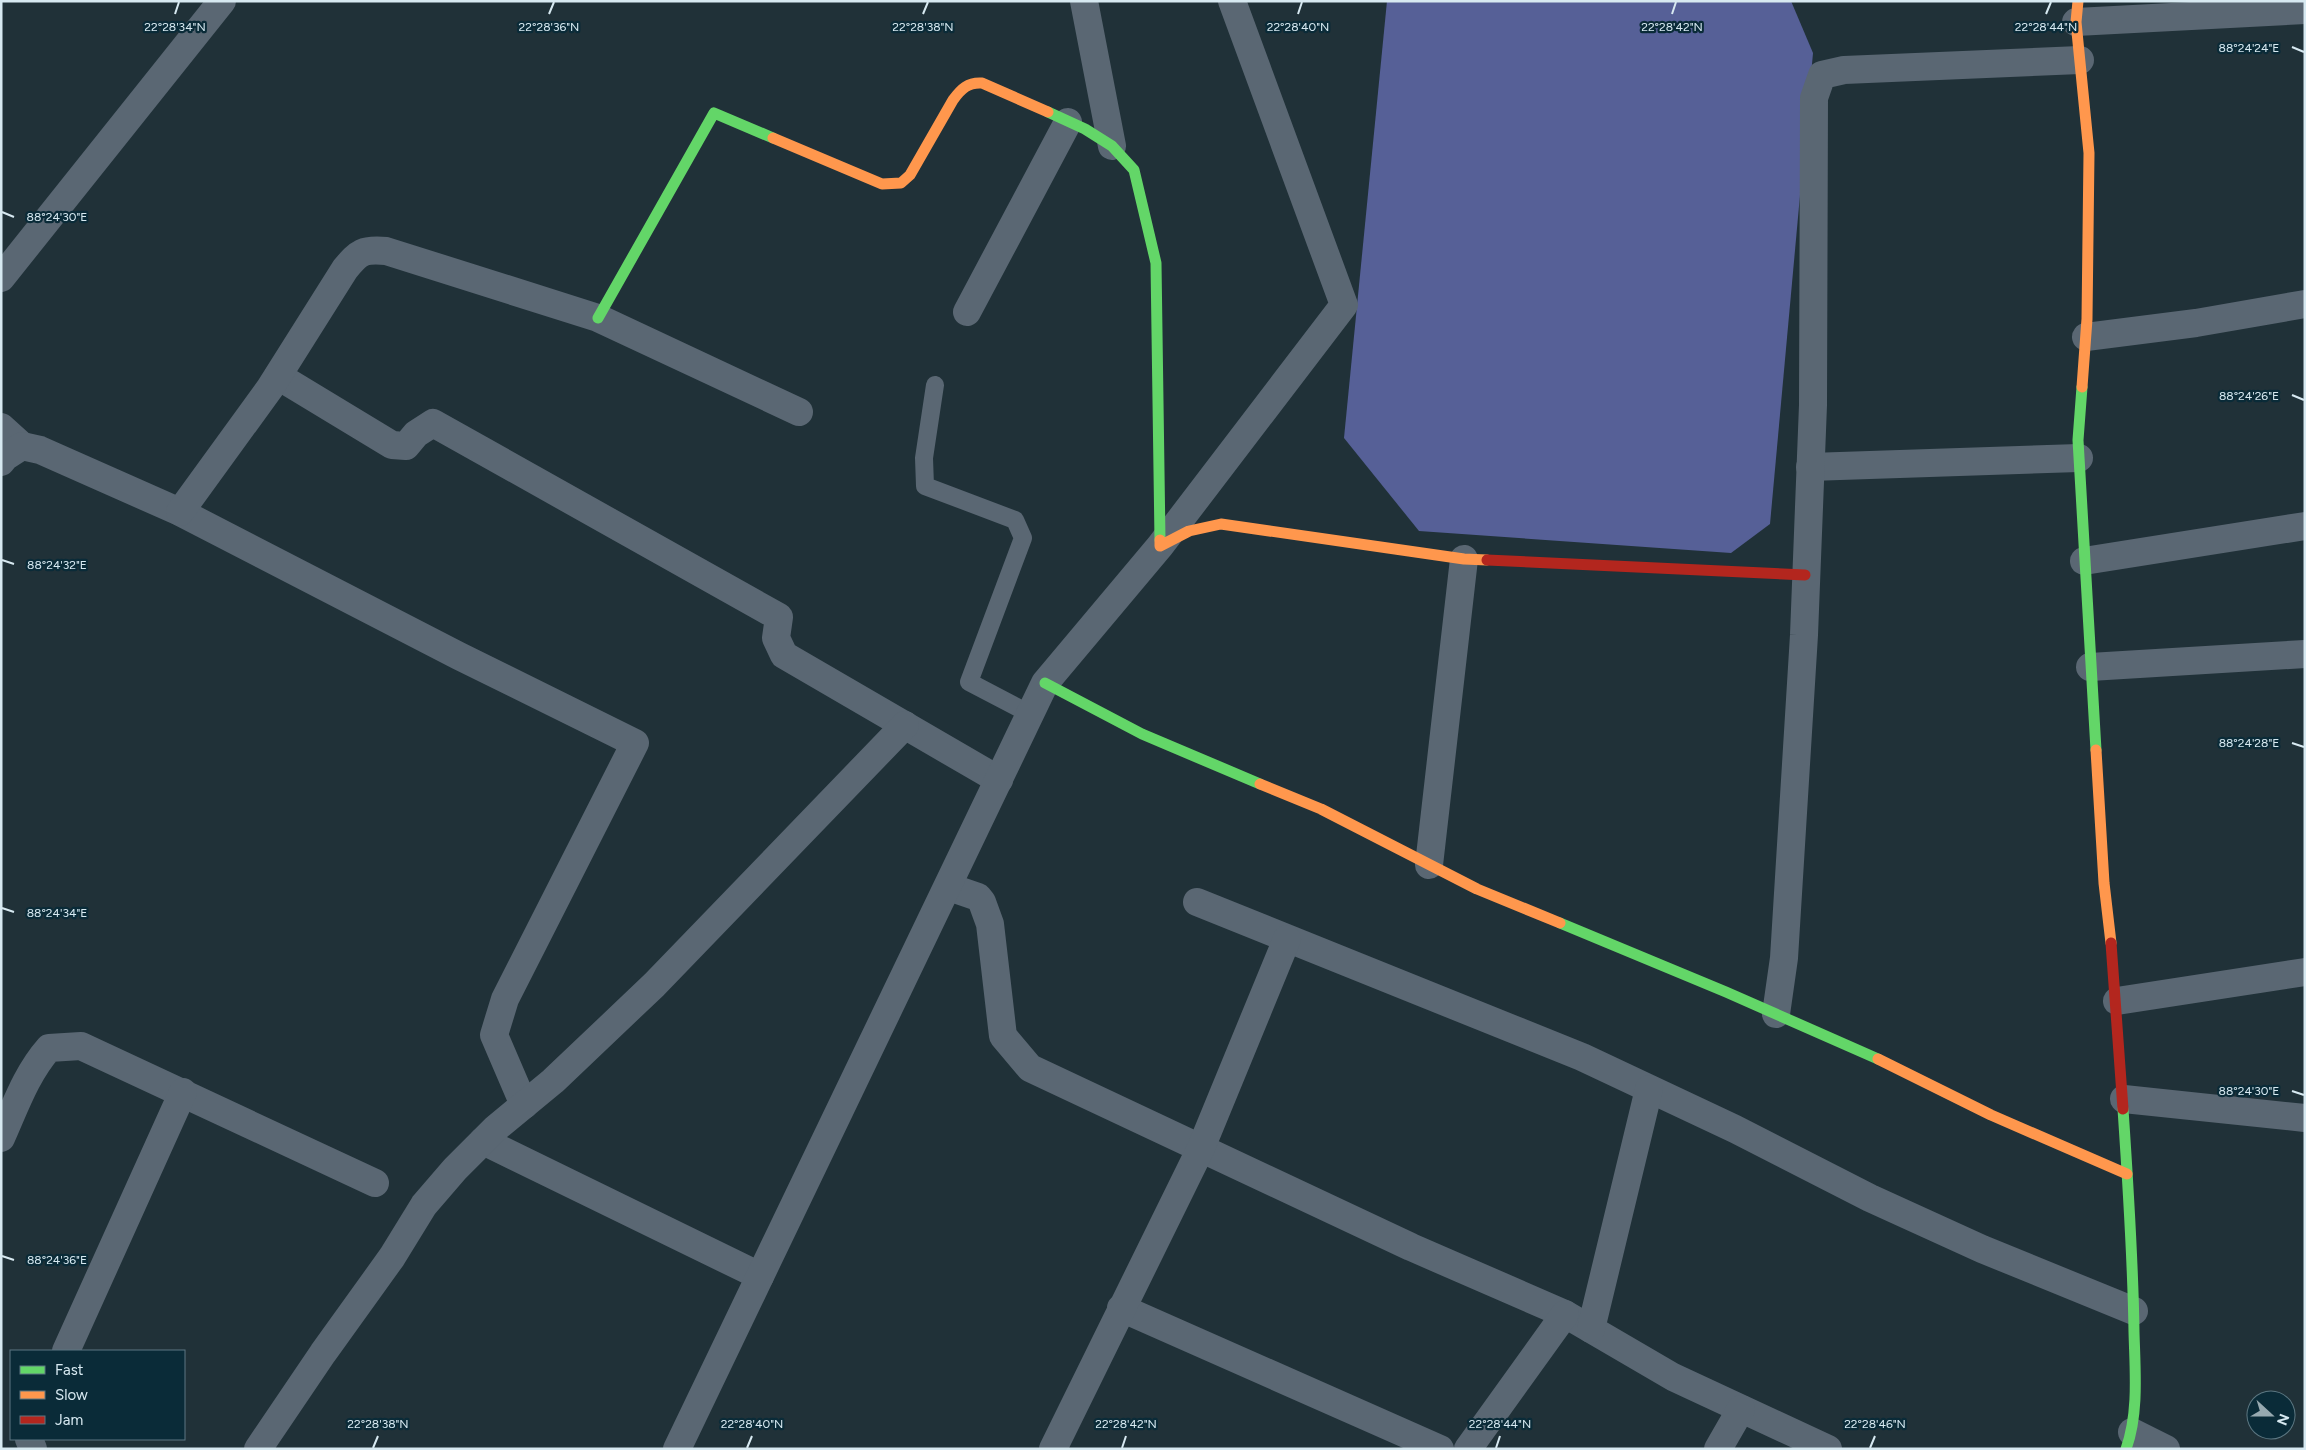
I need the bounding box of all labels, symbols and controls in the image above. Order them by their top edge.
text: 22°28'34"N [144,20,206,34]
text: 22°28'36"N [519,20,579,34]
text: 22°28'38"N [892,20,954,34]
text: 22°28'40"N [1267,20,1329,34]
text: 22°28'42"N [1641,20,1703,34]
text: 22°28'44"N [2015,20,2077,34]
text: 88°24'24"E [2219,41,2279,55]
text: 88°24'30"E [27,210,87,224]
text: 88°24'26"E [2219,389,2279,403]
text: 88°24'32"E [27,558,87,572]
text: 88°24'28"E [2219,736,2279,750]
text: 88°24'34"E [27,906,87,920]
text: 88°24'30"E [2219,1084,2279,1098]
text: 88°24'36"E [27,1253,87,1267]
legend [10,1350,185,1440]
text: Fast [55,1361,84,1379]
text: Slow [55,1386,88,1404]
north arrow [2246,1390,2296,1440]
text: Jam [55,1411,83,1429]
text: N [2273,1411,2293,1428]
text: 22°28'38"N [347,1417,409,1431]
text: 22°28'40"N [721,1417,783,1431]
text: 22°28'42"N [1095,1417,1157,1431]
text: 22°28'44"N [1469,1417,1531,1431]
text: 22°28'46"N [1844,1417,1906,1431]

